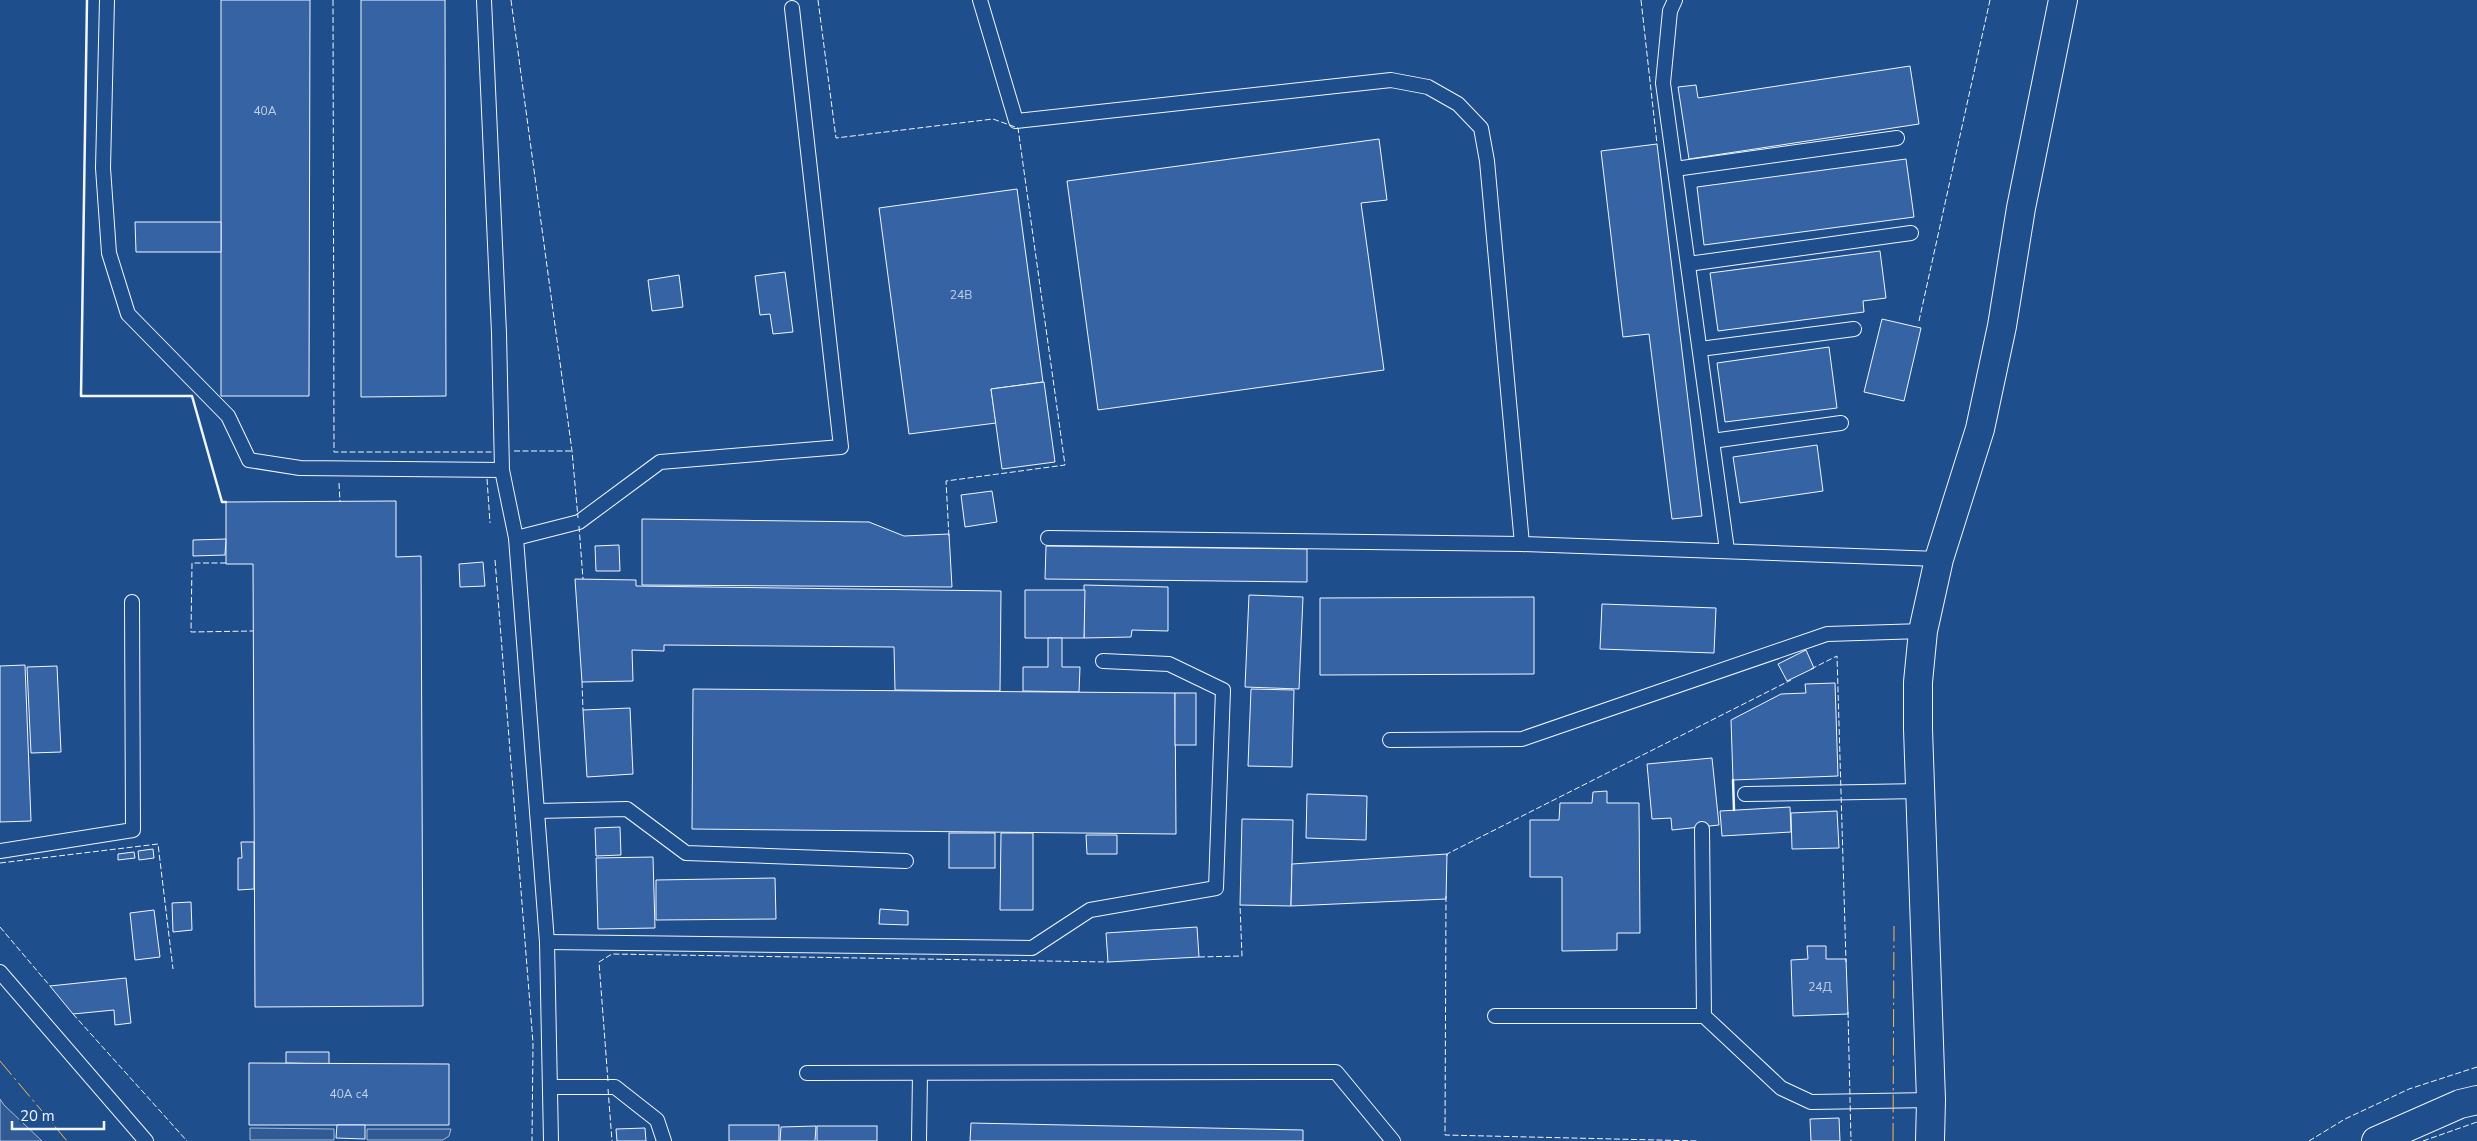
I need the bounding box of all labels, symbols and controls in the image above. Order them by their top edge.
house number: 40А [253,103,277,119]
house number: 24В [950,287,972,303]
house number: 24Д [1808,979,1833,995]
house number: 40А с4 [329,1086,369,1102]
scale bar [12,1098,105,1130]
text: 20 m [20,1106,55,1126]

